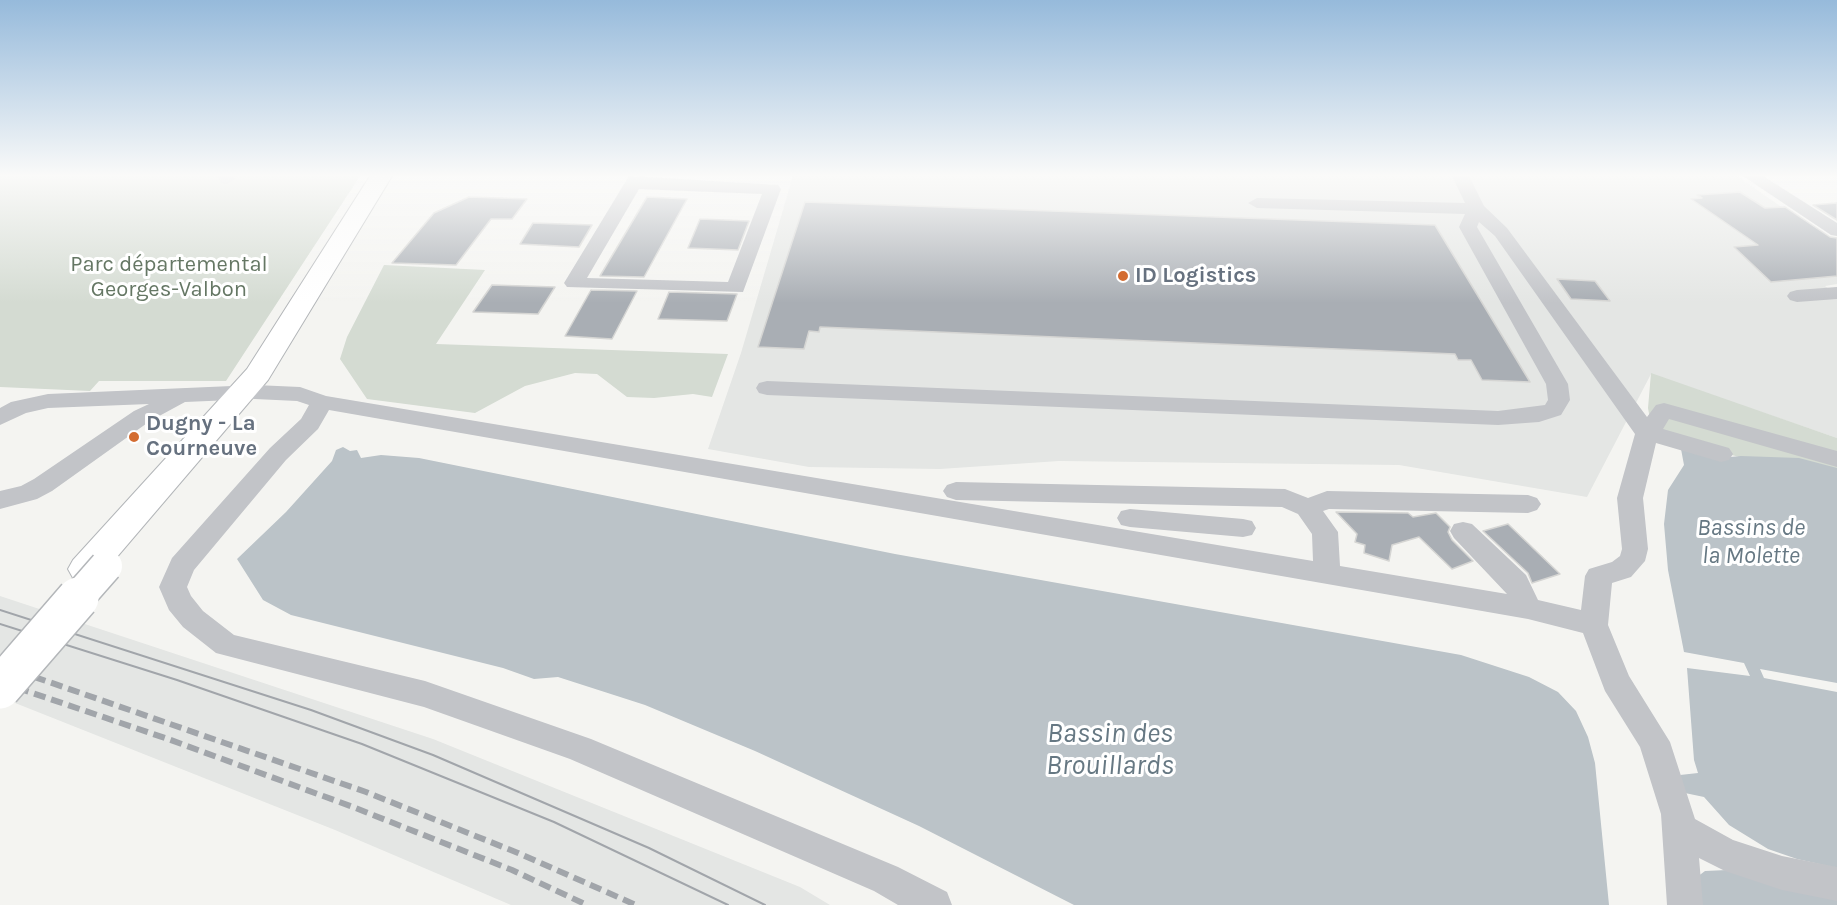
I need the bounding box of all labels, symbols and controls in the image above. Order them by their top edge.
park label: Parc départemental Georges-Valbon [70,252,268,304]
place label: ID Logistics [1135,263,1256,289]
marker: ID Logistics [1116,269,1130,283]
place label: Dugny - La Courneuve [146,411,257,463]
marker: Dugny - La Courneuve [127,430,141,444]
water label: Bassins de la Molette [1697,514,1805,570]
water label: Bassin des Brouillards [1046,717,1174,783]

